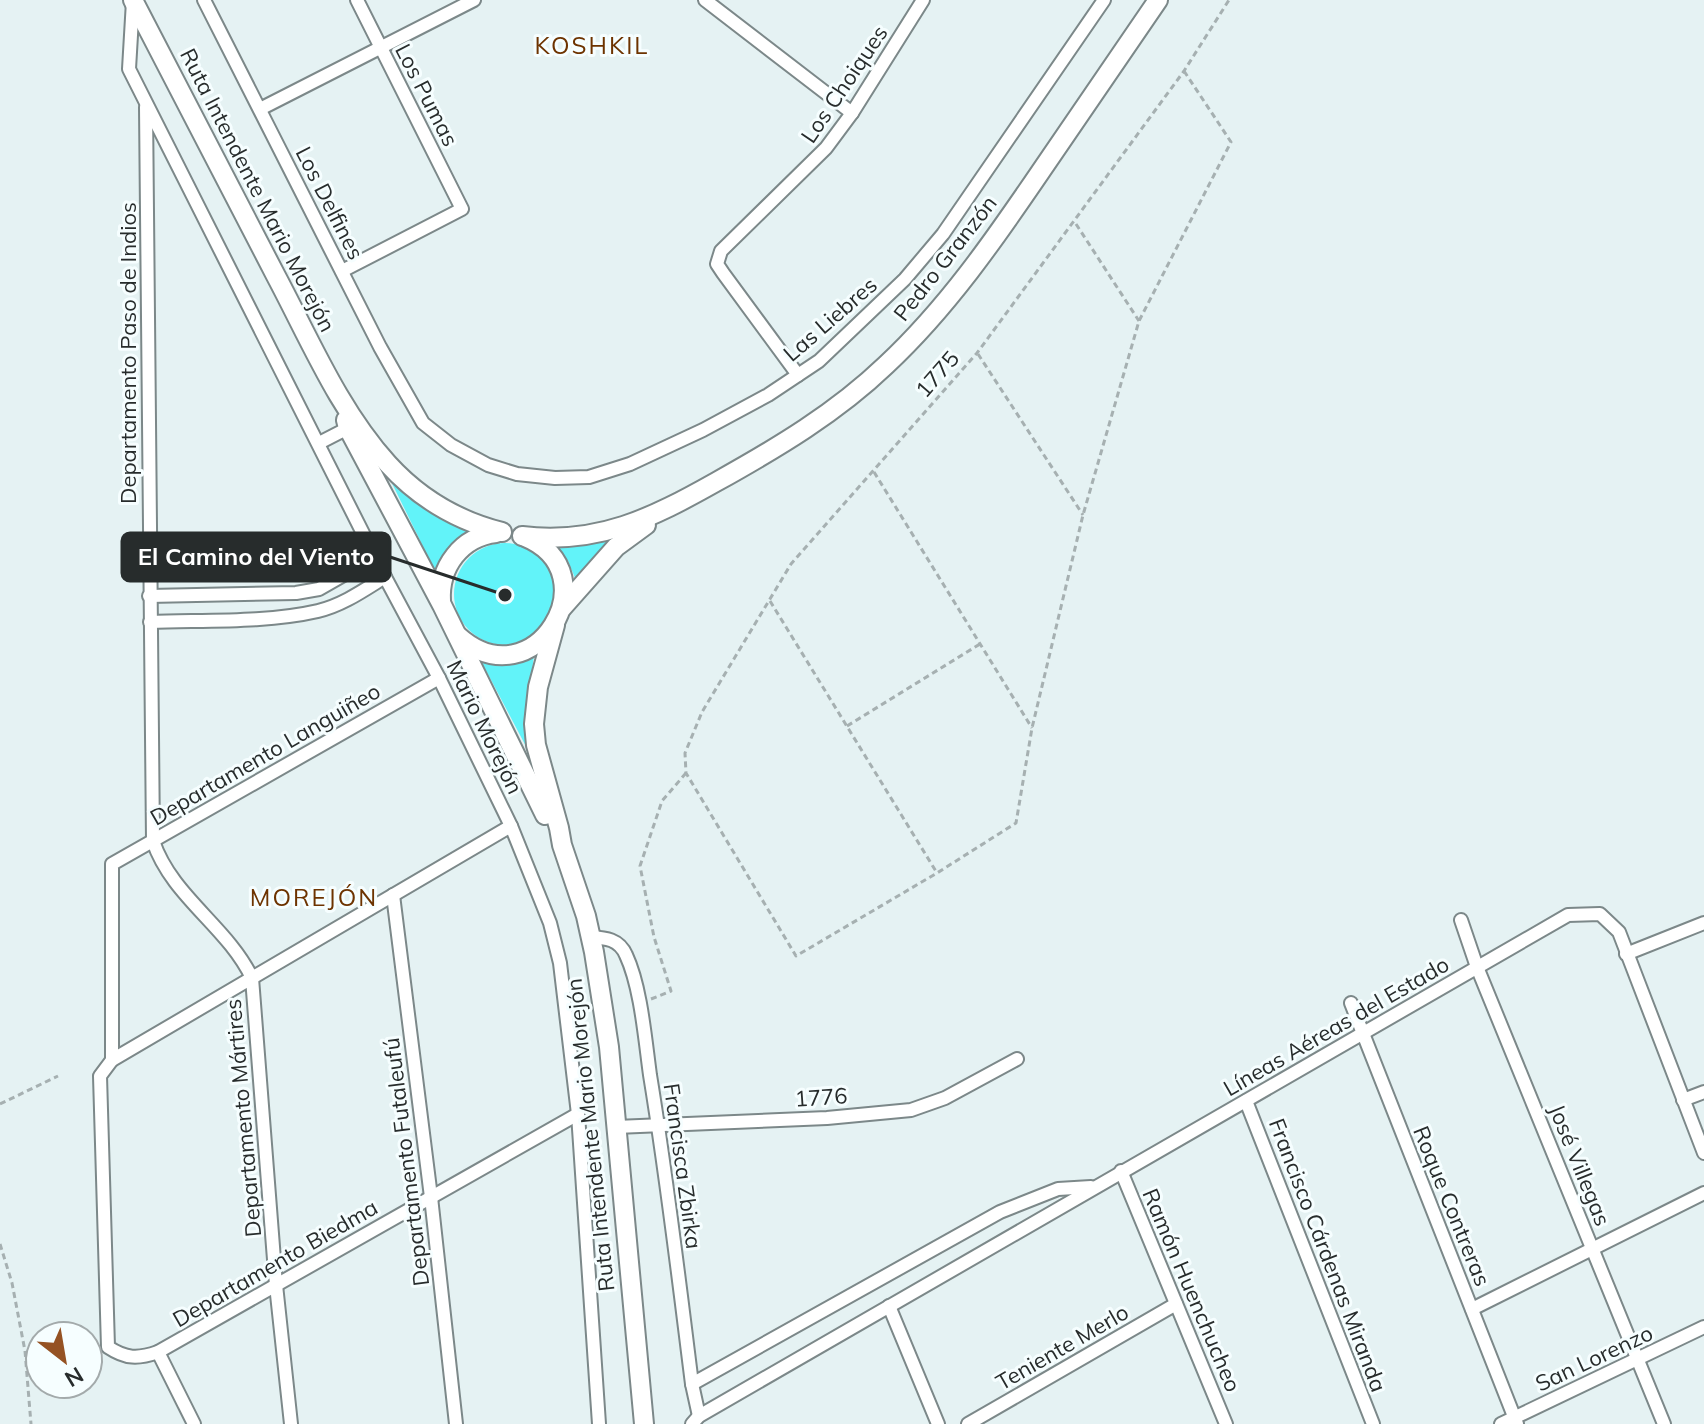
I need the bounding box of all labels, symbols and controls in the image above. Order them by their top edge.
street label: Los Choiques [794,20,894,148]
district label: KOSHKIL [535,30,649,60]
street label: Los Pumas [389,39,465,151]
street label: Ruta Intendente Mario Morejón [174,44,342,336]
street label: Los Delfines [290,142,370,264]
street label: Pedro Granzón [887,190,1003,326]
street label: Departamento Paso de Indios [114,202,142,504]
street label: Las Liebres [777,271,883,367]
street label: 1775 [909,345,965,403]
callout: El Camino del Viento [122,533,390,581]
text: El Camino del Viento [138,541,374,571]
street label: Mario Morejón [441,655,529,799]
street label: Departamento Languiñeo [145,677,385,831]
district label: MOREJÓN [250,882,378,912]
street label: Líneas Aéreas del Estado [1218,950,1454,1102]
street label: Ruta Intendente Mario Morejón [560,977,620,1293]
street label: Departamento Mártires [219,998,267,1238]
street label: Departamento Futaleufú [377,1036,435,1288]
street label: Francisca Zbirka [658,1081,708,1251]
street label: 1776 [794,1081,848,1113]
street label: José Villegas [1543,1100,1617,1230]
street label: Francisco Cárdenas Miranda [1263,1114,1393,1396]
street label: Roque Contreras [1407,1122,1497,1290]
street label: Ramón Huenchucheo [1137,1184,1247,1396]
street label: Departamento Biedma [167,1193,383,1333]
street label: Teniente Merlo [991,1298,1133,1396]
street label: San Lorenzo [1531,1319,1657,1397]
north arrow [24,1320,104,1400]
text: N [60,1361,89,1393]

